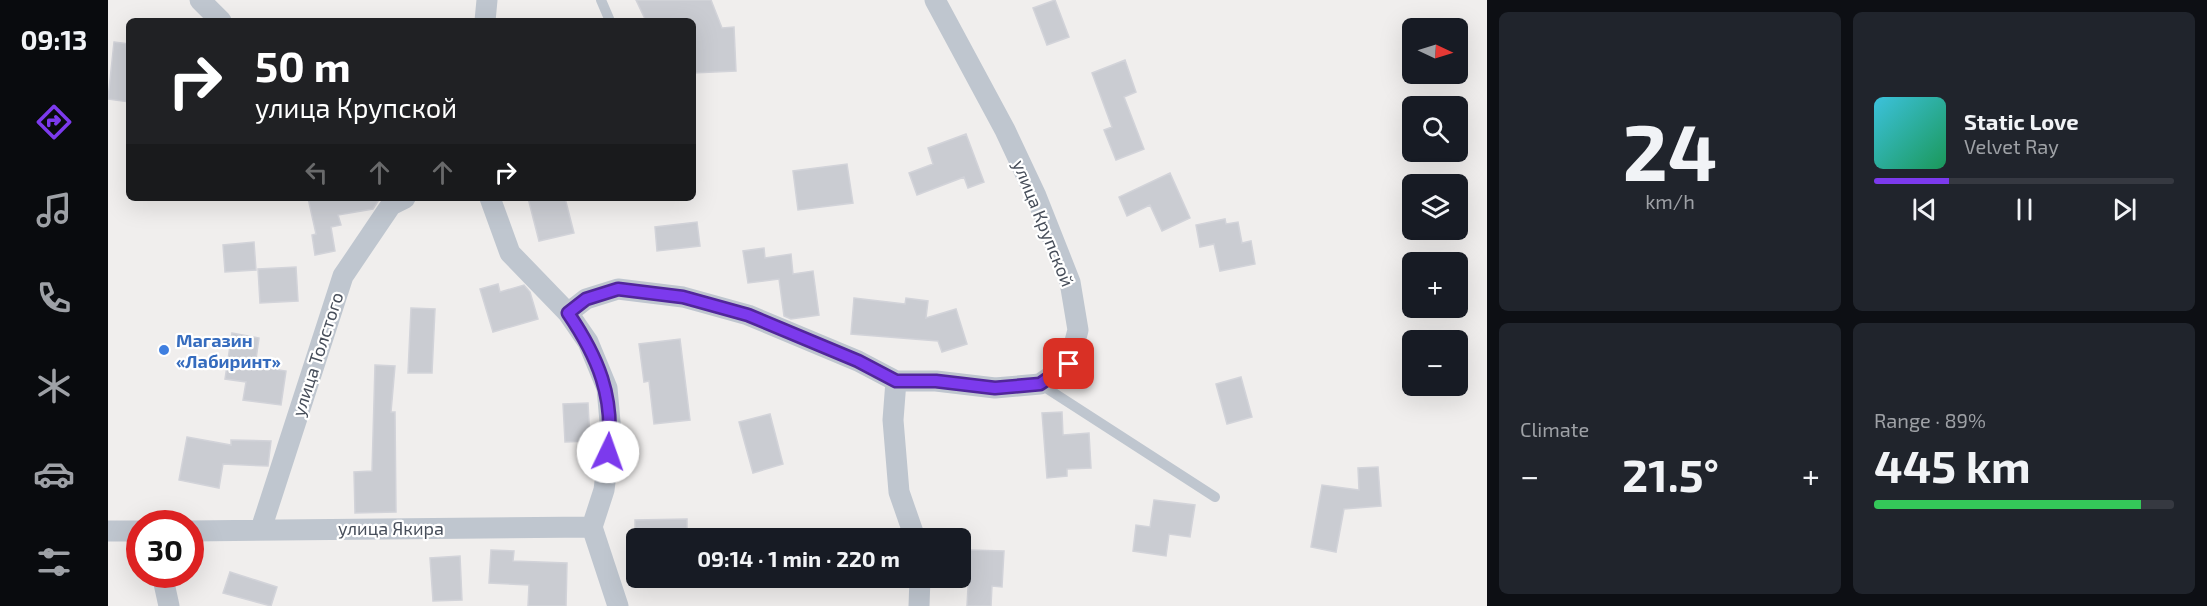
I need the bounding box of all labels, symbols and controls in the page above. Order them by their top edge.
north arrow [1402,18,1468,84]
map controls [1402,18,1468,396]
text: 09:13 [21,23,87,55]
text: 50 m [255,40,351,90]
icon: right [156,42,234,120]
text: улица Крупской [255,91,457,123]
button: search [1402,96,1468,162]
icon: directions [33,101,75,143]
text: 24 [1622,103,1718,197]
text: Static Love [1964,108,2079,134]
text: Velvet Ray [1964,134,2059,158]
icon: left [300,156,333,189]
icon: ahead [363,156,396,189]
icon: ahead [426,156,459,189]
icon: right [489,156,522,189]
street label: улица Крупской [1009,156,1079,290]
button: layers [1402,174,1468,240]
icon: music [33,189,75,231]
text: km/h [1645,189,1695,213]
icon: previous [1908,193,1941,226]
icon: pause [2008,193,2041,226]
icon: next [2108,193,2141,226]
button: + [1402,252,1468,318]
icon: phone [33,277,75,319]
street label: улица Толстого [287,289,347,419]
place label: Магазин «Лабиринт» [176,329,281,372]
button: − [1402,330,1468,396]
pin [1043,338,1094,389]
marker: Магазин «Лабиринт» [157,343,171,357]
icon: arrive [1052,347,1085,380]
icon: climate [33,365,75,407]
text: Range · 89% [1874,408,1986,432]
text: Climate [1520,417,1589,441]
position arrow [576,420,640,484]
text: 445 km [1874,438,2031,492]
text: 21.5° [1622,447,1719,501]
icon: car [33,453,75,495]
text: − [1520,455,1539,495]
text: + [1802,455,1820,495]
speed limit sign: 30 [126,510,204,588]
street label: улица Якира [338,517,444,539]
icon: filters [33,541,75,583]
text: 09:14 · 1 min · 220 m [697,545,900,571]

